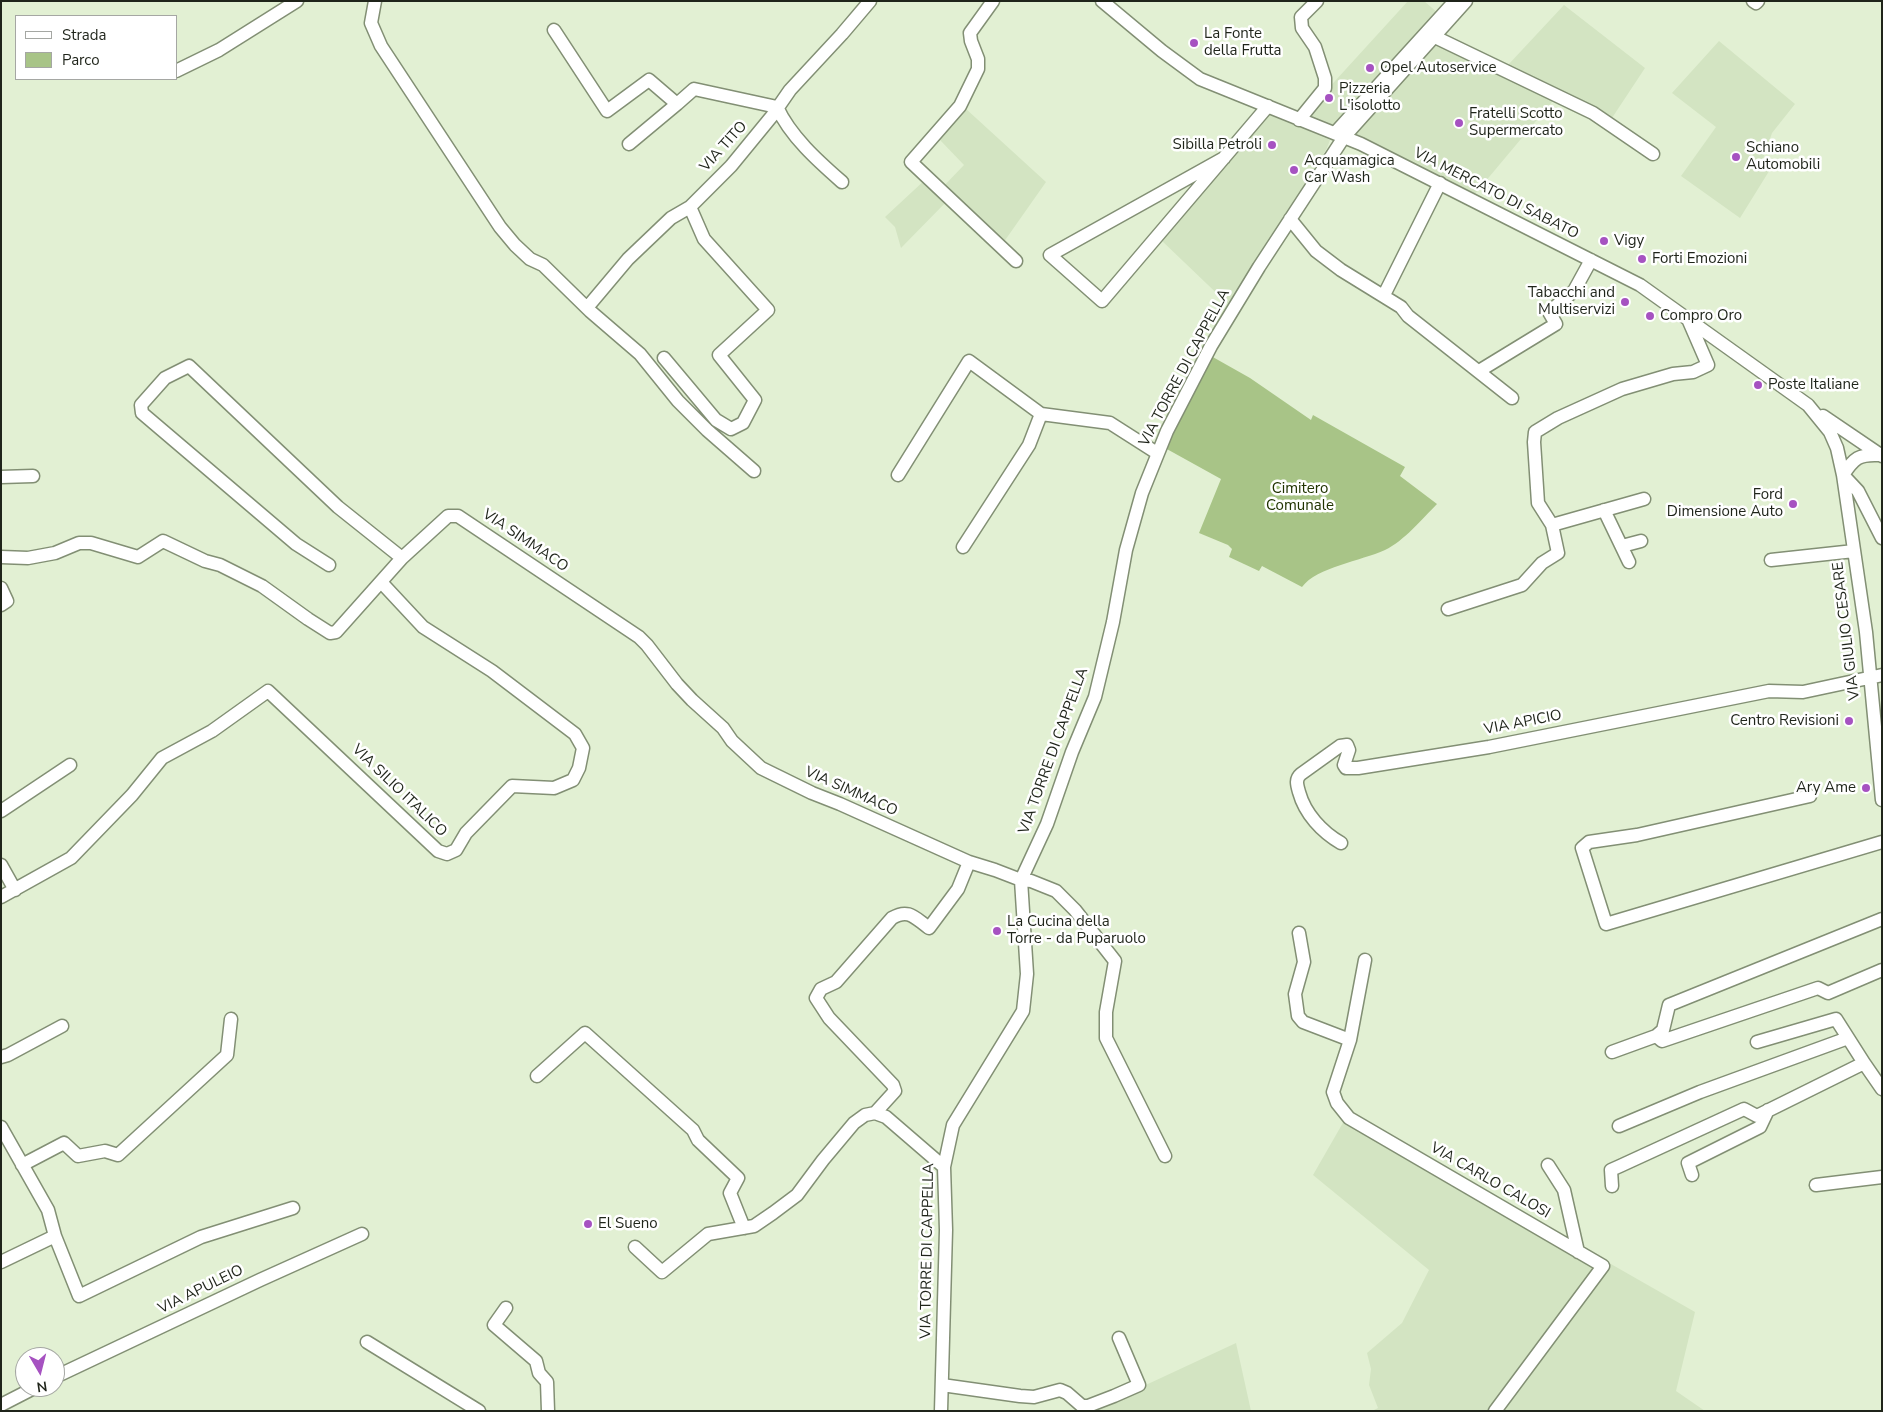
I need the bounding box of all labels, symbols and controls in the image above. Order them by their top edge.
legend [15,15,178,80]
text: Strada [62,25,106,45]
place label: La Fonte della Frutta [1204,25,1282,60]
marker: La Fonte della Frutta [1188,37,1200,49]
text: Parco [62,50,100,70]
place label: Opel Autoservice [1380,59,1496,77]
marker: Opel Autoservice [1364,62,1376,74]
place label: Pizzeria L'isolotto [1339,80,1401,115]
marker: Pizzeria L'isolotto [1323,92,1335,104]
place label: Fratelli Scotto Supermercato [1469,105,1563,140]
marker: Fratelli Scotto Supermercato [1453,117,1465,129]
street label: VIA TITO [697,118,751,176]
place label: Sibilla Petroli [1172,136,1262,154]
marker: Sibilla Petroli [1266,139,1278,151]
place label: Schiano Automobili [1746,139,1820,174]
street label: VIA MERCATO DI SABATO [1411,145,1581,243]
marker: Schiano Automobili [1730,151,1742,163]
place label: Acquamagica Car Wash [1304,152,1395,187]
marker: Acquamagica Car Wash [1288,164,1300,176]
place label: Vigy [1614,232,1644,250]
marker: Vigy [1598,235,1610,247]
place label: Forti Emozioni [1652,250,1747,268]
marker: Forti Emozioni [1636,253,1648,265]
place label: Tabacchi and Multiservizi [1528,284,1615,319]
street label: VIA TORRE DI CAPPELLA [1136,286,1234,450]
marker: Tabacchi and Multiservizi [1619,296,1631,308]
place label: Compro Oro [1660,307,1742,325]
marker: Compro Oro [1644,310,1656,322]
place label: Poste Italiane [1768,376,1859,394]
marker: Poste Italiane [1752,379,1764,391]
park label: Cimitero Comunale [1266,480,1334,515]
place label: Ford Dimensione Auto [1667,486,1783,521]
marker: Ford Dimensione Auto [1787,498,1799,510]
street label: VIA SIMMACO [479,506,571,576]
street label: VIA GIULIO CESARE [1830,561,1864,701]
street label: VIA TORRE DI CAPPELLA [1015,665,1093,837]
street label: VIA APICIO [1483,707,1563,739]
place label: Centro Revisioni [1730,712,1839,730]
marker: Centro Revisioni [1843,715,1855,727]
street label: VIA SILIO ITALICO [348,741,450,841]
street label: VIA SIMMACO [802,764,900,820]
place label: Ary Ame [1796,779,1856,797]
marker: Ary Ame [1860,782,1872,794]
place label: La Cucina della Torre - da Puparuolo [1007,913,1146,948]
marker: La Cucina della Torre - da Puparuolo [991,925,1003,937]
street label: VIA CARLO CALOSI [1427,1139,1553,1223]
street label: VIA TORRE DI CAPPELLA [917,1163,939,1339]
place label: El Sueno [598,1215,658,1233]
marker: El Sueno [582,1218,594,1230]
street label: VIA APULEIO [155,1262,247,1318]
north arrow [15,1347,65,1397]
text: N [36,1376,49,1396]

